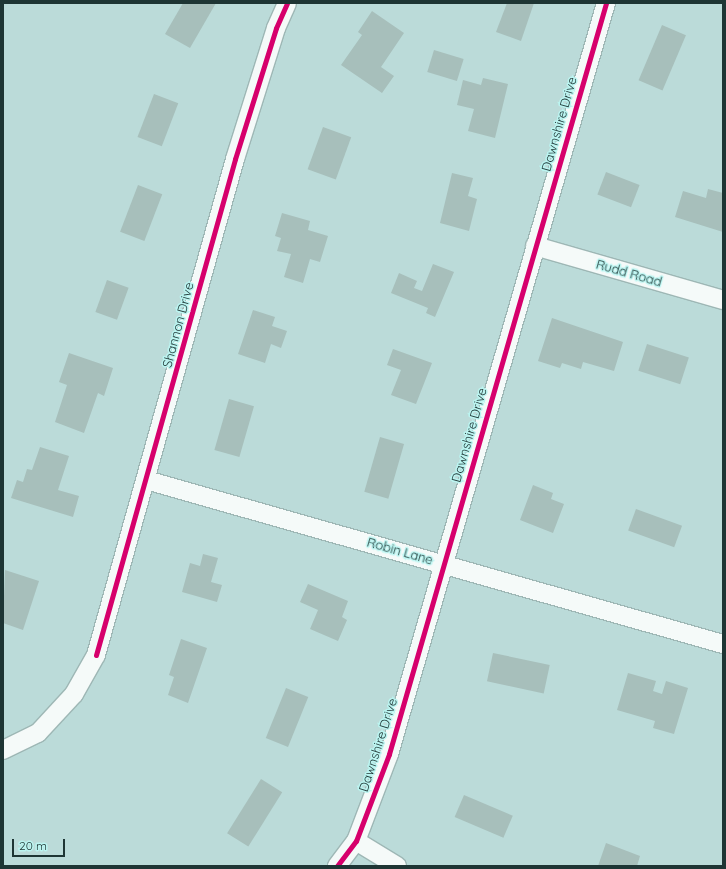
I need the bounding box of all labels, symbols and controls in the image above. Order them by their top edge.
street label: Dawnshire Drive [538,75,580,173]
street label: Rudd Road [594,256,664,290]
street label: Shannon Drive [159,281,197,369]
street label: Dawnshire Drive [448,386,490,484]
street label: Robin Lane [365,534,435,568]
street label: Dawnshire Drive [356,696,400,794]
scale bar [14,831,67,857]
text: 20 m [19,838,47,853]

